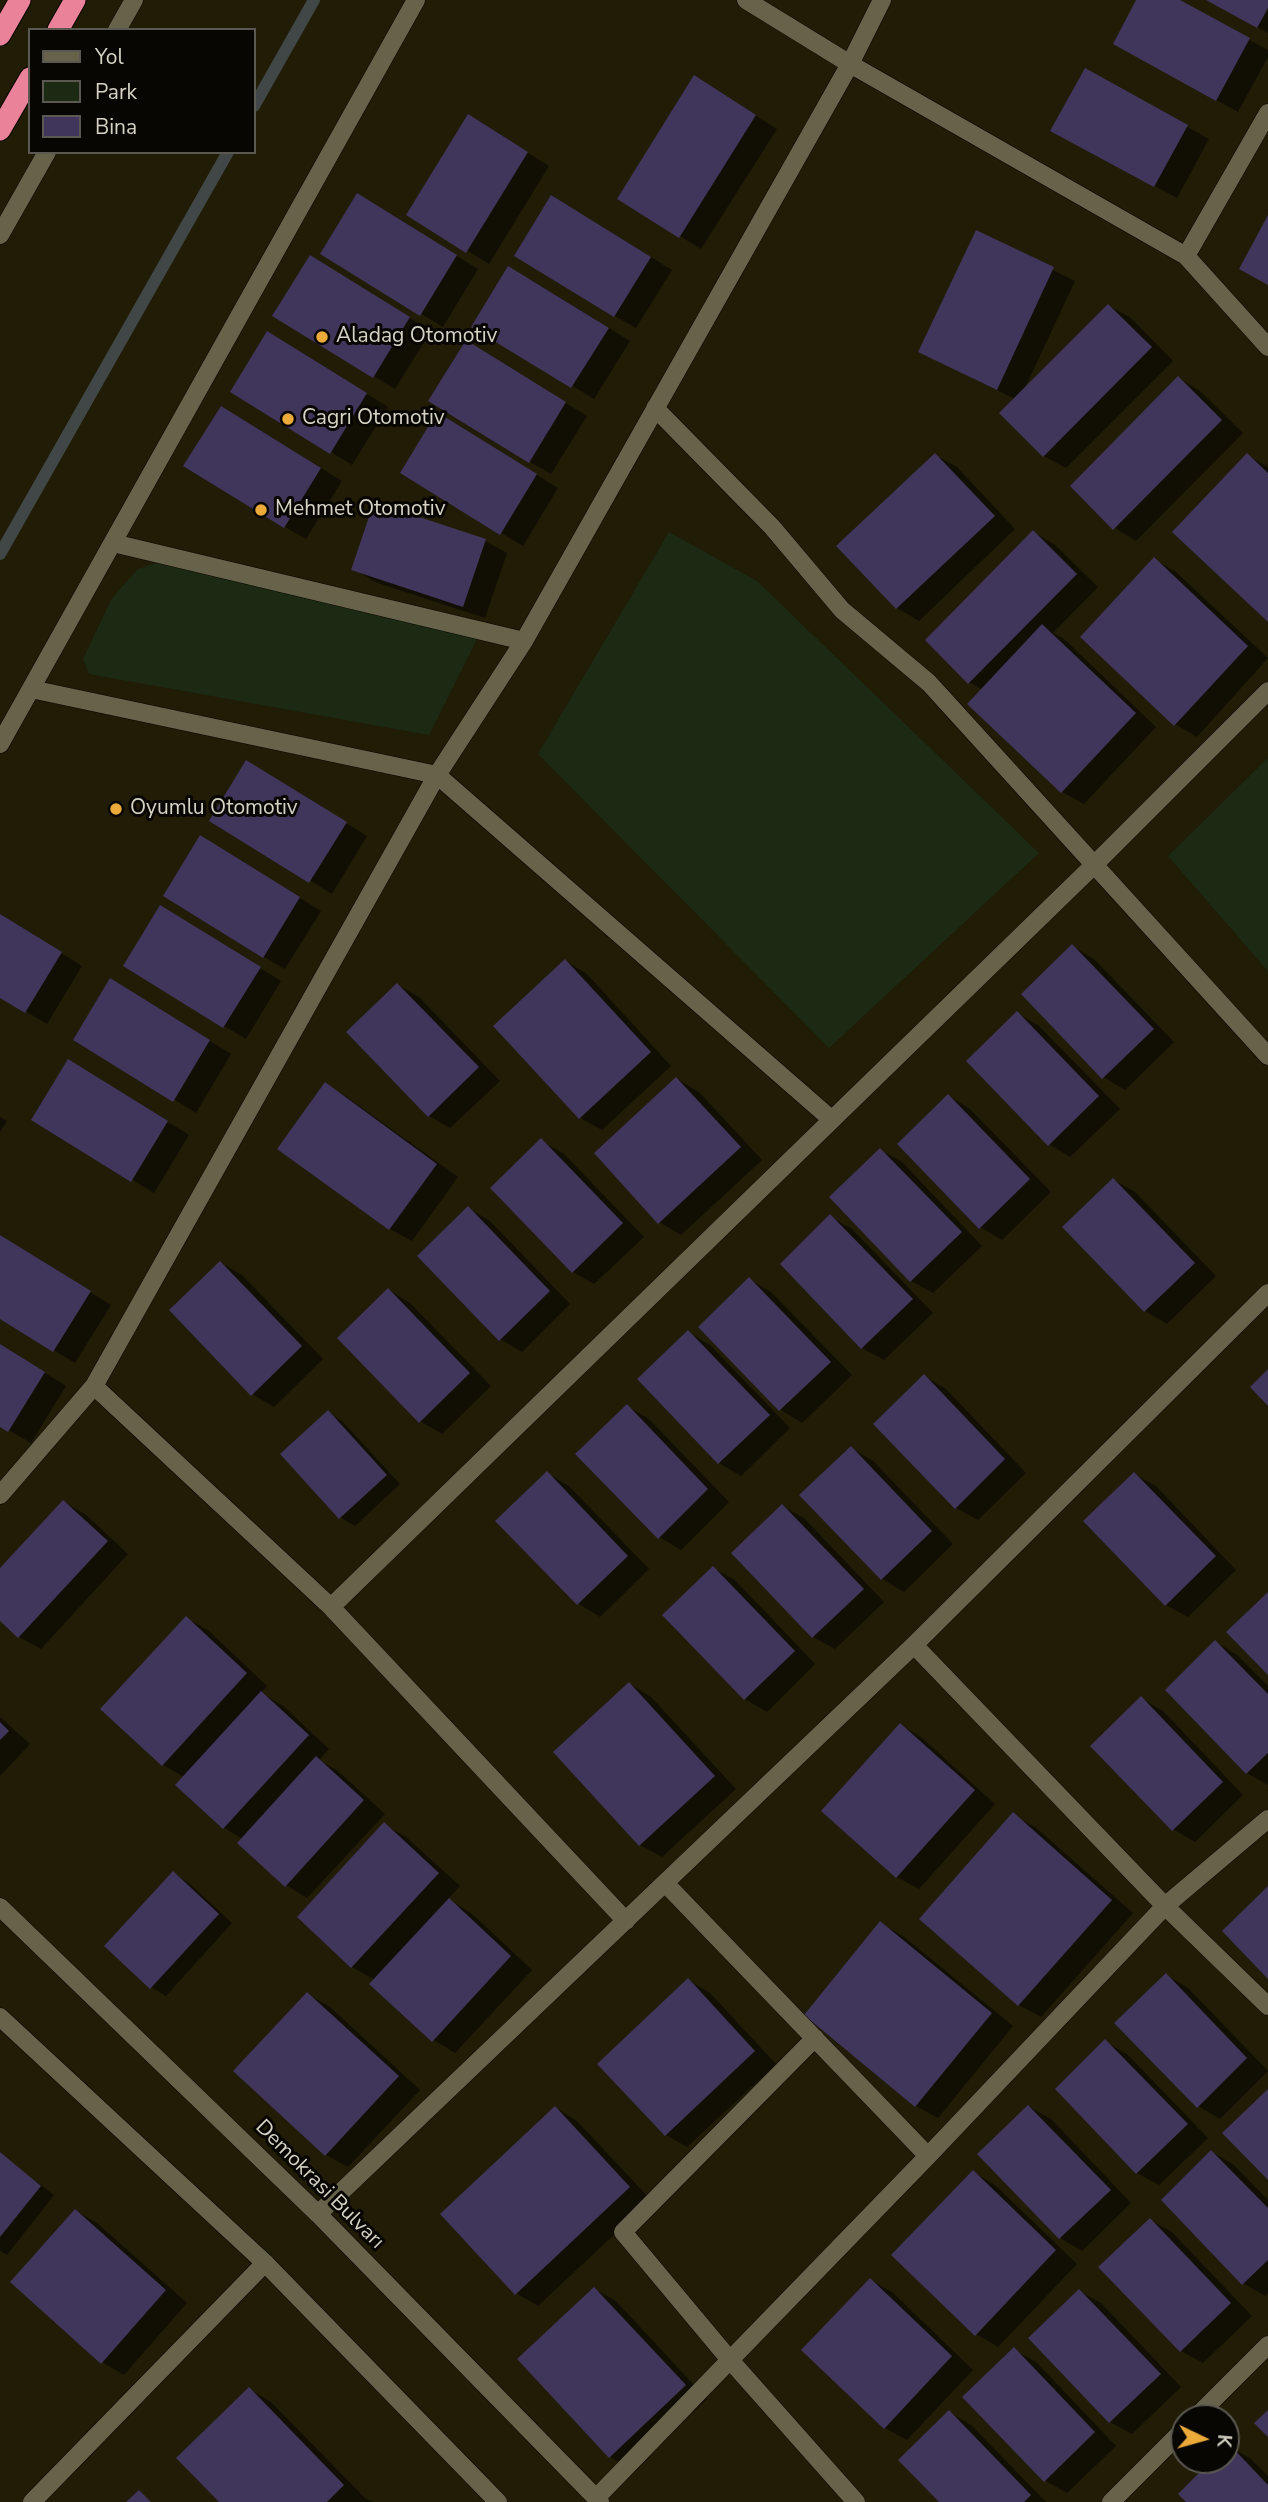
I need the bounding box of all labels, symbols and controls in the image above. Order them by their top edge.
legend [28,28,256,154]
text: Yol [95,43,124,71]
text: Park [95,78,137,106]
text: Bina [95,113,137,141]
place label: Aladag Otomotiv [336,324,497,350]
marker: Aladag Otomotiv [314,329,330,345]
place label: Cagri Otomotiv [302,406,445,432]
marker: Cagri Otomotiv [280,411,296,427]
place label: Mehmet Otomotiv [275,497,446,523]
marker: Mehmet Otomotiv [253,502,269,518]
place label: Oyumlu Otomotiv [130,796,298,822]
marker: Oyumlu Otomotiv [108,801,124,817]
street label: Demokrasi Bulvarı [249,2115,389,2255]
north arrow [1170,2404,1240,2474]
text: K [1210,2433,1237,2448]

